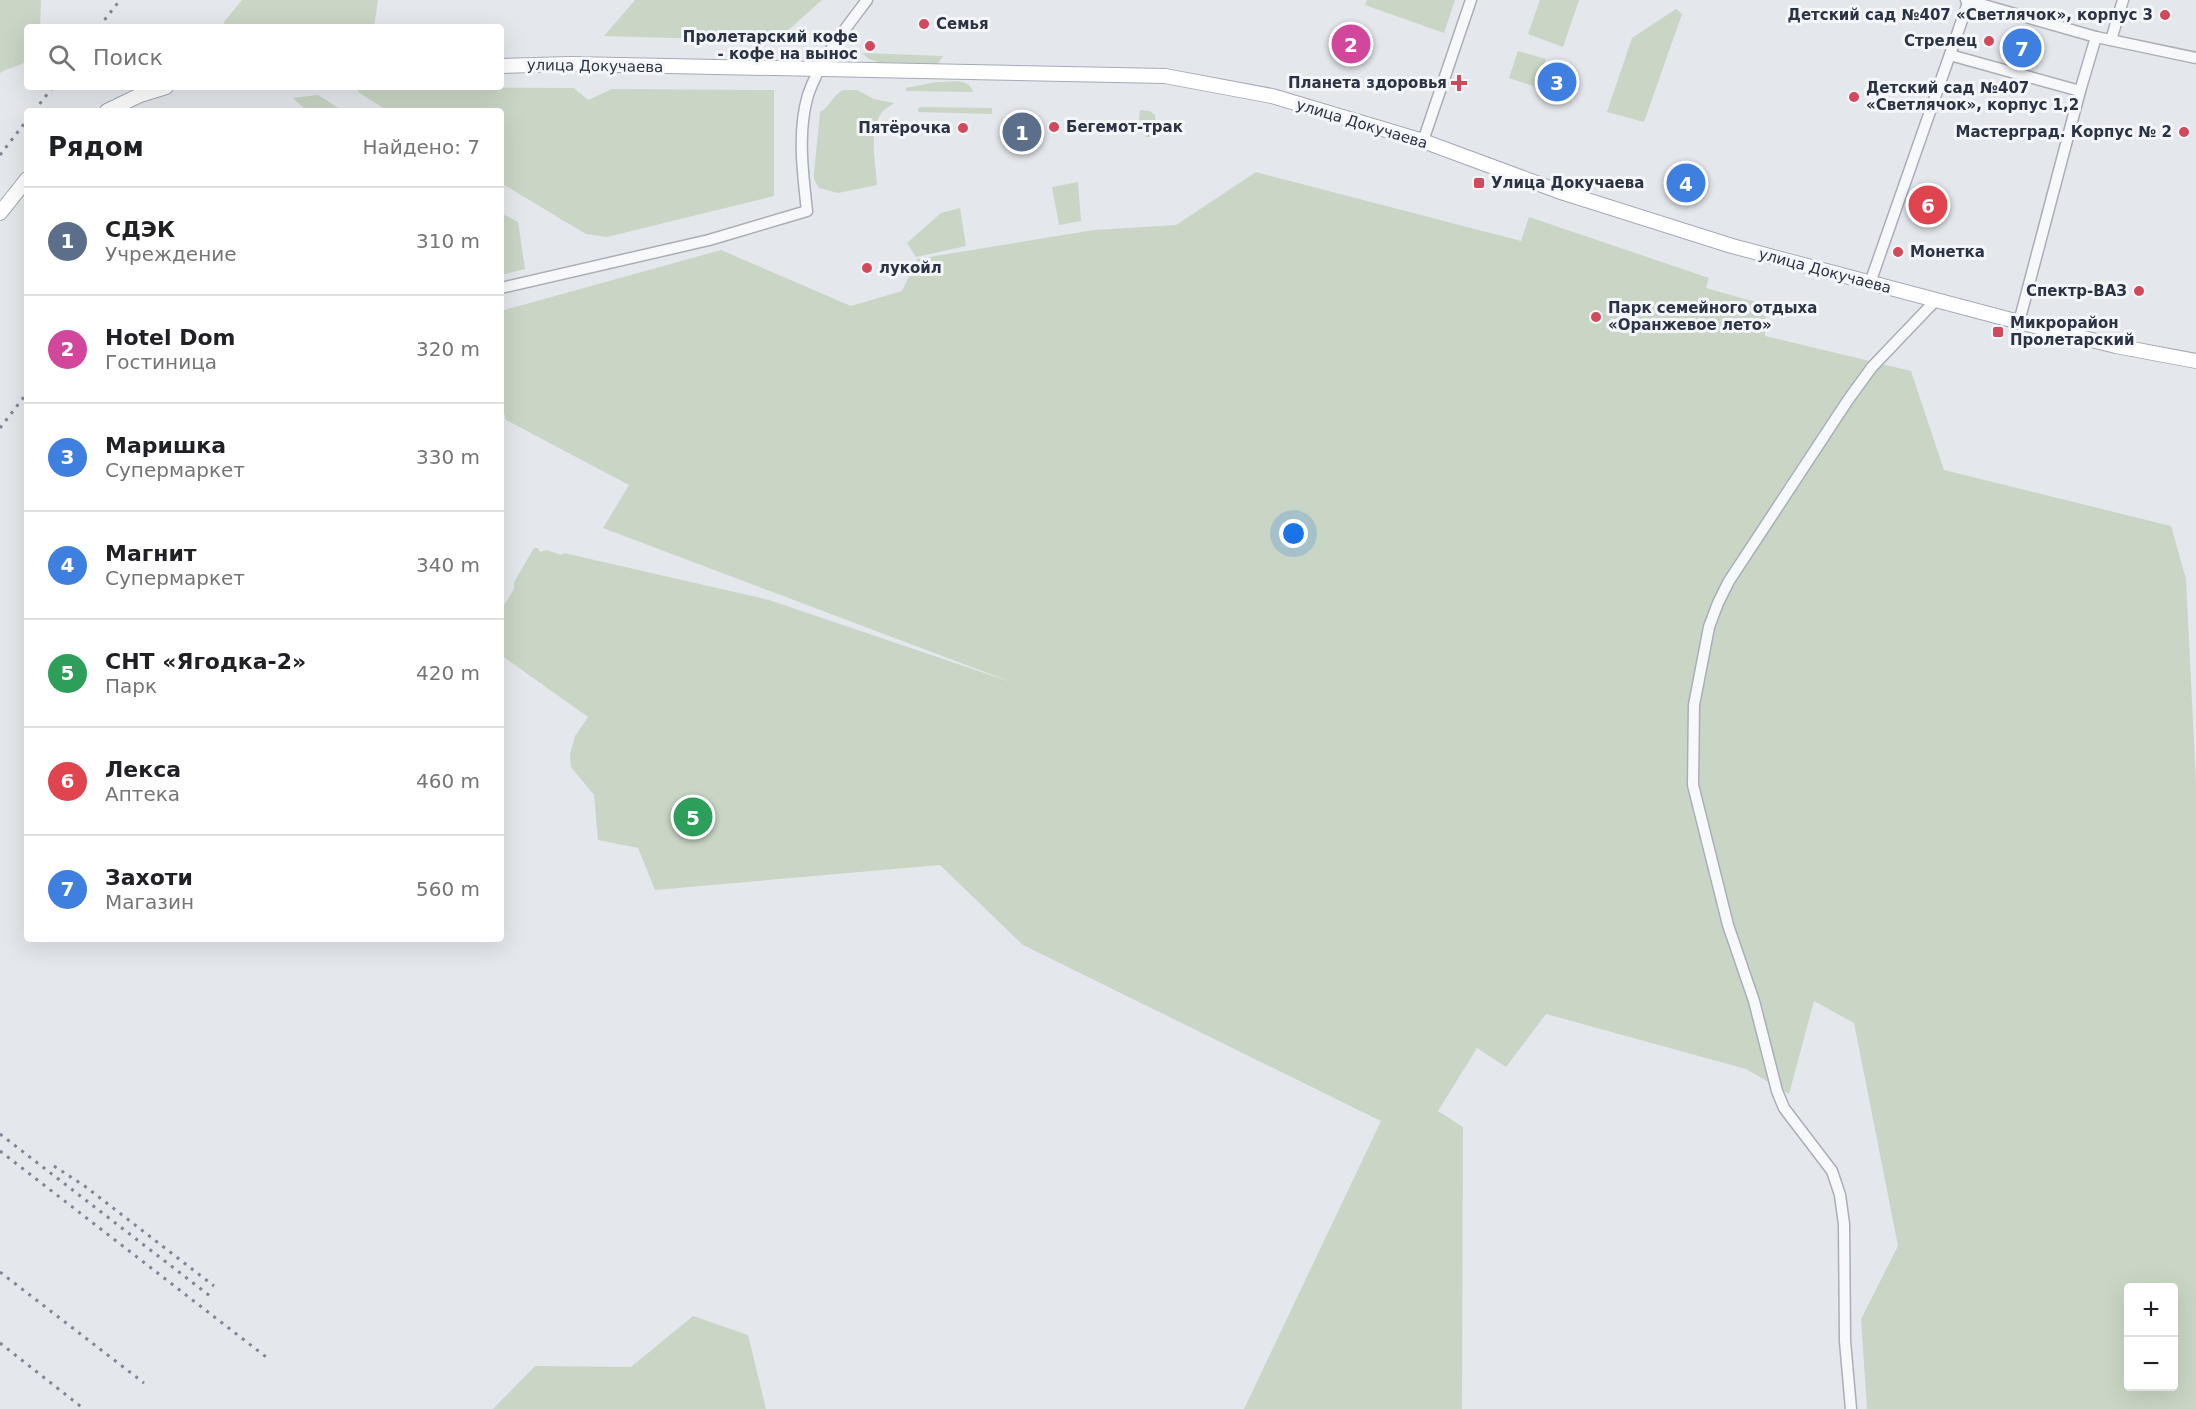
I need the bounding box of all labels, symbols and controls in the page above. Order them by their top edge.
place label: Детский сад №407 «Светлячок», корпус 3 [1788,6,2153,24]
marker: Детский сад №407 «Светлячок», корпус 3 [2158,8,2172,22]
place label: Семья [936,15,989,33]
marker: Семья [917,17,931,31]
pin: 2 [1332,22,1370,66]
search box [24,24,504,90]
pin: 7 [2002,26,2042,70]
place label: Пролетарский кофе - кофе на вынос [683,28,858,63]
place label: Стрелец [1904,32,1977,50]
marker: Стрелец [1982,34,1996,48]
marker: Пролетарский кофе - кофе на вынос [863,39,877,53]
icon: search [45,41,78,74]
text: Поиск [93,45,163,70]
street label: улица Докучаева [527,56,663,76]
pin: 3 [1538,60,1576,104]
place label: Планета здоровья [1288,74,1447,92]
marker: Планета здоровья [1452,76,1466,90]
place label: Детский сад №407 «Светлячок», корпус 1,2 [1866,79,2079,114]
marker: Детский сад №407 «Светлячок», корпус 1,2 [1847,90,1861,104]
street label: улица Докучаева [1294,95,1430,153]
pin: 1 [1002,110,1042,154]
place label: Бегемот-трак [1066,118,1183,136]
place label: Пятёрочка [858,119,951,137]
marker: Бегемот-трак [1047,120,1061,134]
marker: Пятёрочка [956,121,970,135]
place label: Мастерград. Корпус № 2 [1955,123,2172,141]
marker: Мастерград. Корпус № 2 [2177,125,2191,139]
text: Рядом [48,132,144,162]
text: Найдено: 7 [362,135,480,159]
pin: 4 [1666,160,1706,206]
place label: Улица Докучаева [1491,174,1644,192]
marker: Улица Докучаева [1472,176,1486,190]
pin: 6 [1908,182,1948,228]
text: СДЭК [105,217,175,242]
text: 1 [61,229,74,253]
text: 310 m [416,229,480,253]
text: Учреждение [105,242,237,266]
place label: Монетка [1910,243,1985,261]
street label: улица Докучаева [1757,245,1893,297]
marker: Монетка [1891,245,1905,259]
place label: лукойл [879,259,942,277]
marker: лукойл [860,261,874,275]
place label: Спектр-ВАЗ [2026,282,2127,300]
marker: Спектр-ВАЗ [2132,284,2146,298]
place label: Парк семейного отдыха «Оранжевое лето» [1608,299,1817,334]
marker: Парк семейного отдыха «Оранжевое лето» [1589,310,1603,324]
place label: Микрорайон Пролетарский [2010,314,2134,349]
text: Hotel Dom [105,325,235,350]
marker: Микрорайон Пролетарский [1991,325,2005,339]
text: 2 [61,337,74,361]
text: 320 m [416,337,480,361]
text: Гостиница [105,350,217,374]
text: Маришка [105,433,226,458]
text: 3 [61,445,74,469]
text: 330 m [416,445,480,469]
text: Супермаркет [105,458,245,482]
your location [1279,519,1308,548]
text: Магнит [105,541,197,566]
text: 4 [61,553,74,577]
text: 340 m [416,553,480,577]
text: Супермаркет [105,566,245,590]
text: СНТ «Ягодка-2» [105,649,306,674]
text: 5 [61,661,74,685]
text: 420 m [416,661,480,685]
text: Парк [105,674,157,698]
text: Лекса [105,757,181,782]
text: 6 [61,769,74,793]
text: 460 m [416,769,480,793]
text: Аптека [105,782,180,806]
pin: 5 [674,794,712,840]
text: Захоти [105,865,193,890]
text: 7 [61,877,74,901]
text: 560 m [416,877,480,901]
text: Магазин [105,890,194,914]
map controls [2124,1283,2178,1391]
button: + [2124,1283,2178,1337]
button: − [2124,1337,2178,1391]

